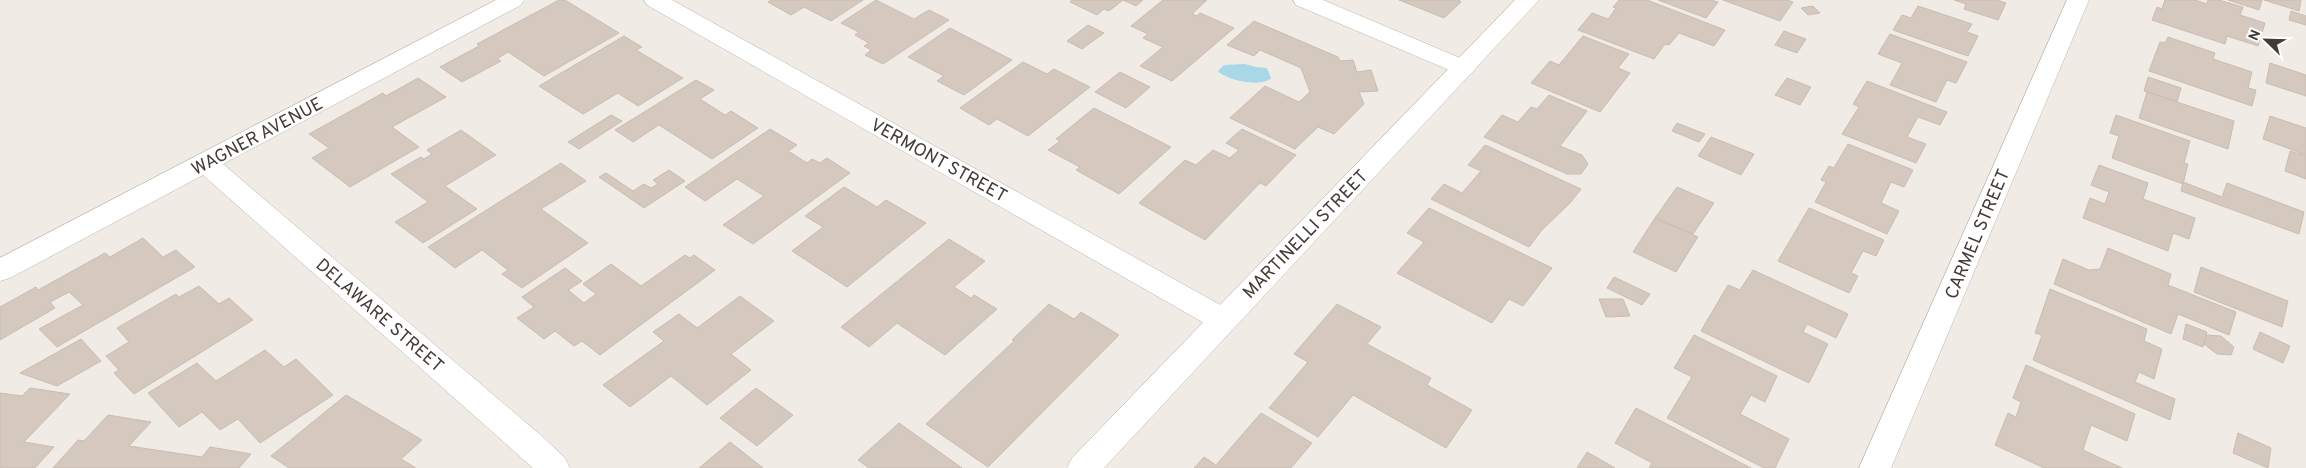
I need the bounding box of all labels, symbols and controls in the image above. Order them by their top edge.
north arrow [2241,15,2291,65]
text: N [2246,28,2265,43]
street label: WAGNER AVENUE [188,93,327,182]
street label: VERMONT STREET [866,114,1011,208]
street label: MARTINELLI STREET [1239,166,1374,304]
street label: CARMEL STREET [1941,166,2016,303]
street label: DELAWARE STREET [310,254,448,378]

